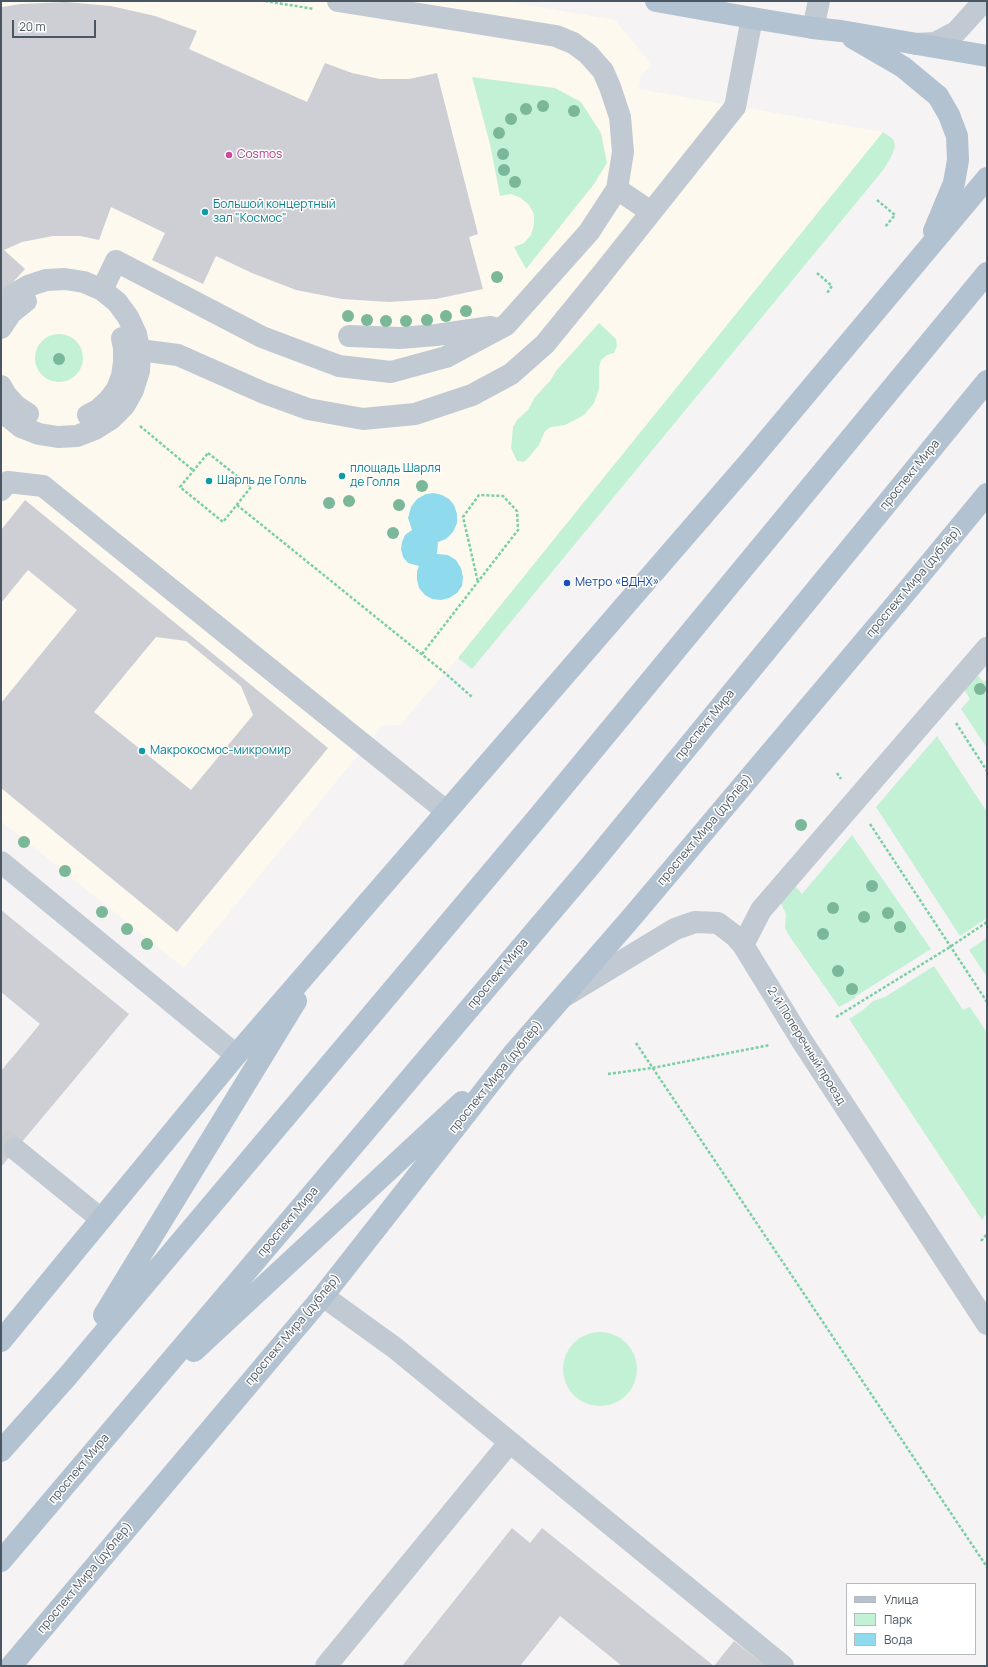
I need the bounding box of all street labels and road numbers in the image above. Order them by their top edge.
street label: проспект Мира [877,437,943,513]
street label: проспект Мира (дублёр) [863,524,965,640]
street label: проспект Мира [672,687,738,763]
street label: проспект Мира (дублёр) [654,772,756,888]
street label: проспект Мира [465,936,531,1012]
street label: 2-й Поперечный проезд [764,984,848,1108]
street label: проспект Мира (дублёр) [446,1018,546,1136]
street label: проспект Мира [255,1184,321,1260]
street label: проспект Мира (дублёр) [242,1272,344,1388]
street label: проспект Мира [46,1431,112,1507]
street label: проспект Мира (дублёр) [34,1520,136,1636]

